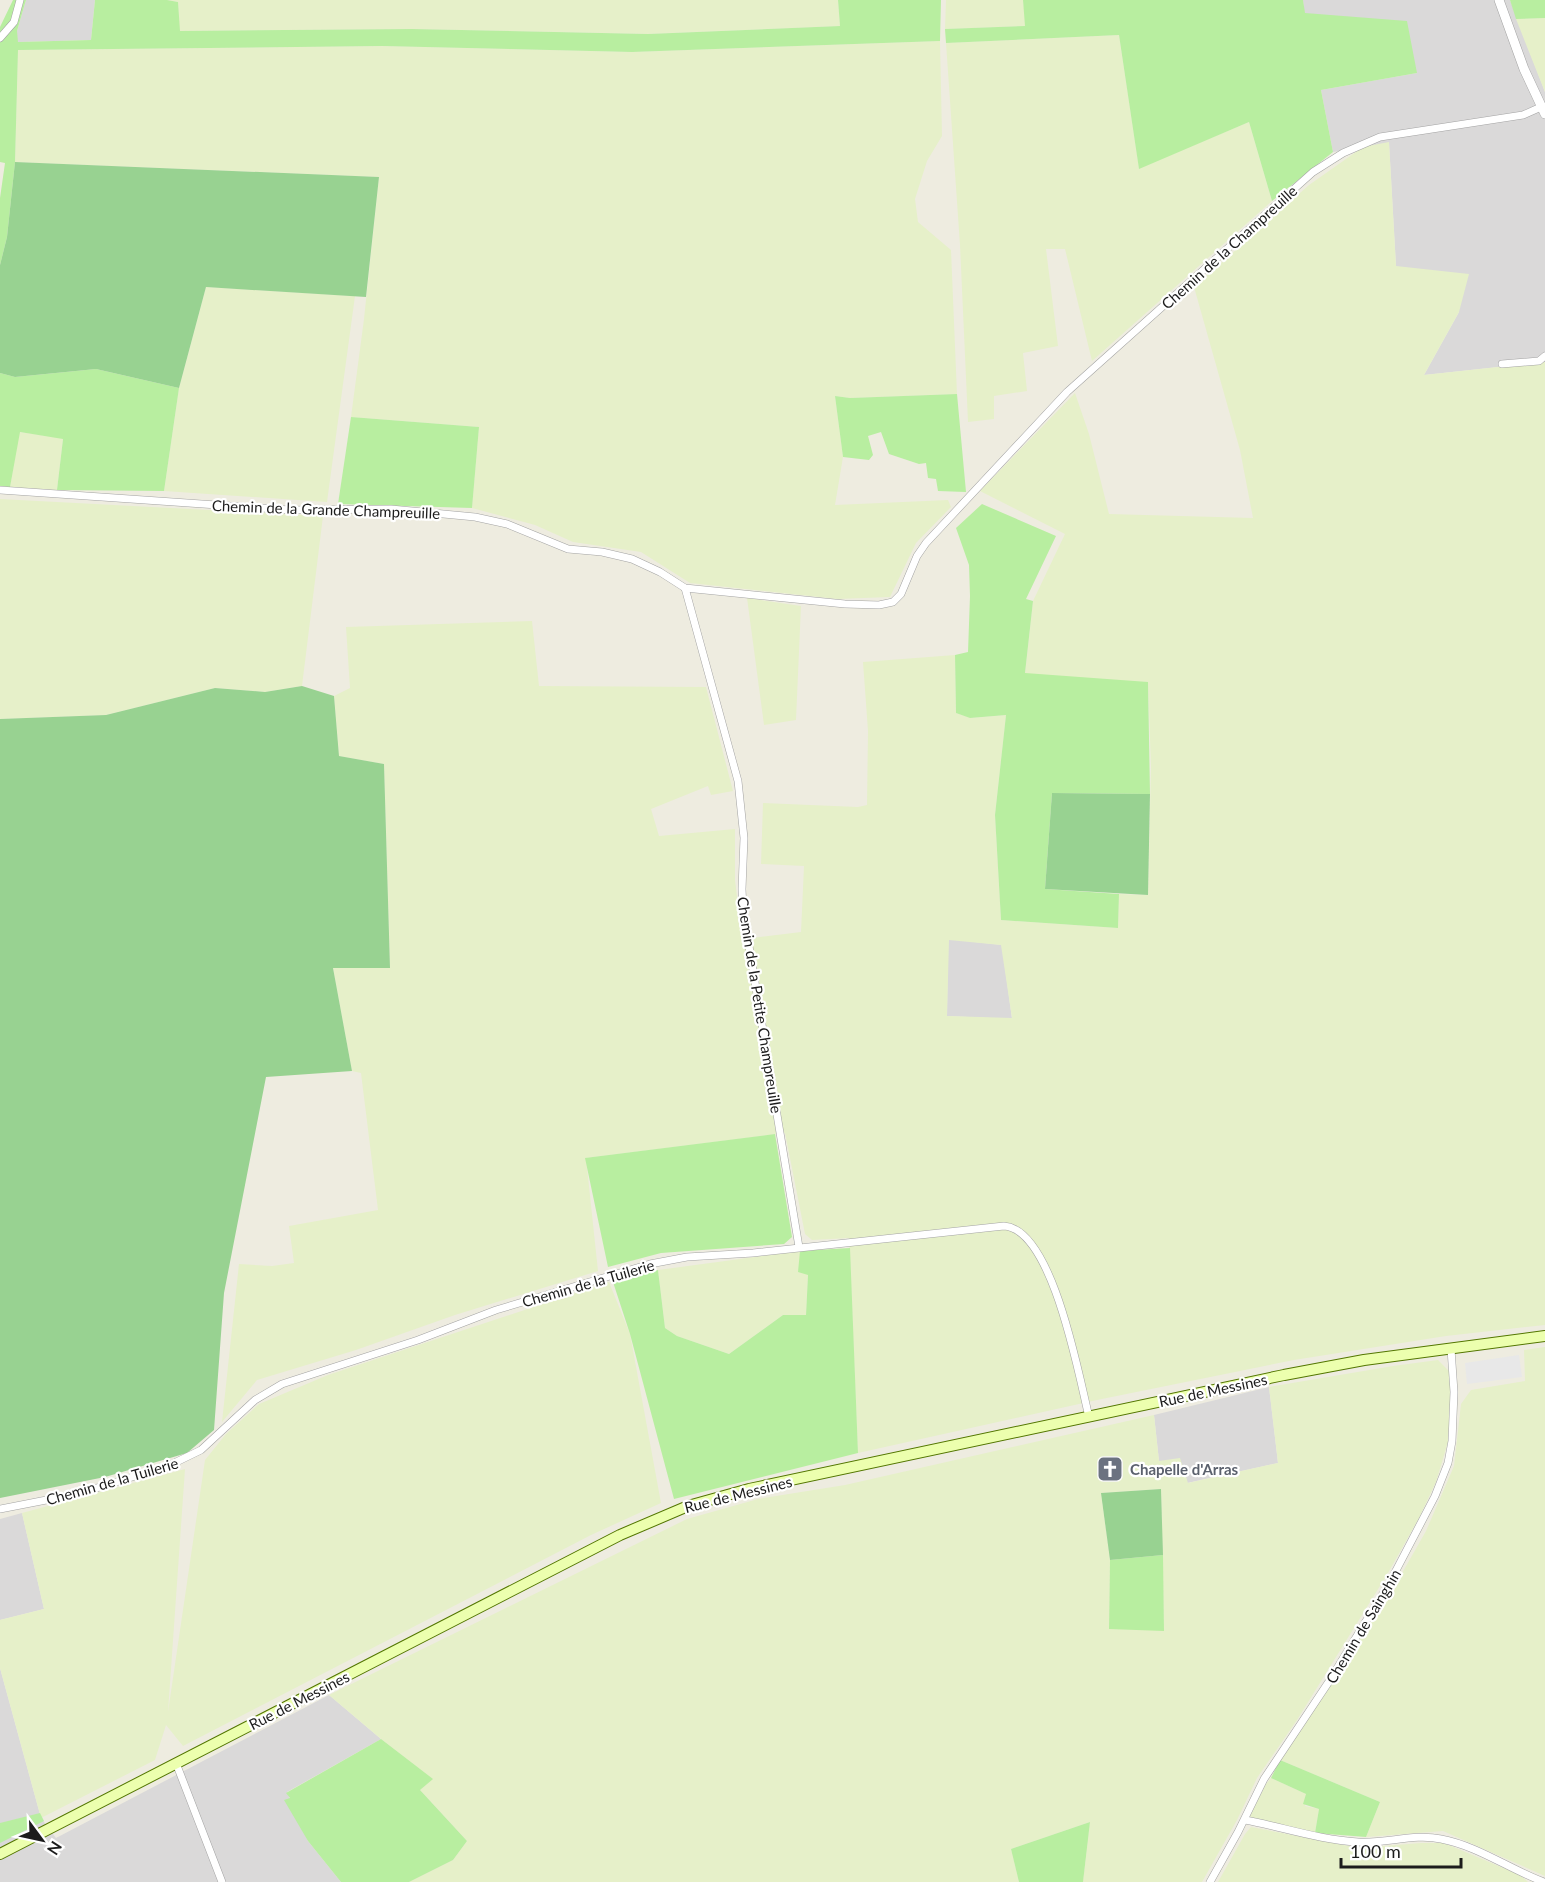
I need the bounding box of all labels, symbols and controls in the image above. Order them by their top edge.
street label: Chemin de la Champreuille [1158,181,1301,313]
street label: Chemin de la Grande Champreuille [212,496,440,522]
street label: Chemin de la Petite Champreuille [734,895,786,1115]
street label: Chemin de la Tuilerie [520,1255,656,1310]
street label: Rue de Messines [1157,1370,1269,1410]
street label: Chemin de la Tuilerie [44,1453,180,1508]
church icon: Chapelle d'Arras [1095,1454,1125,1484]
place label: Chapelle d'Arras [1130,1460,1239,1478]
street label: Rue de Messines [682,1472,794,1516]
street label: Chemin de Sainghin [1322,1566,1404,1686]
street label: Rue de Messines [246,1667,352,1733]
north arrow [12,1810,72,1870]
scale bar [1341,1831,1461,1869]
text: N [44,1838,66,1859]
text: 100 m [1350,1840,1401,1862]

